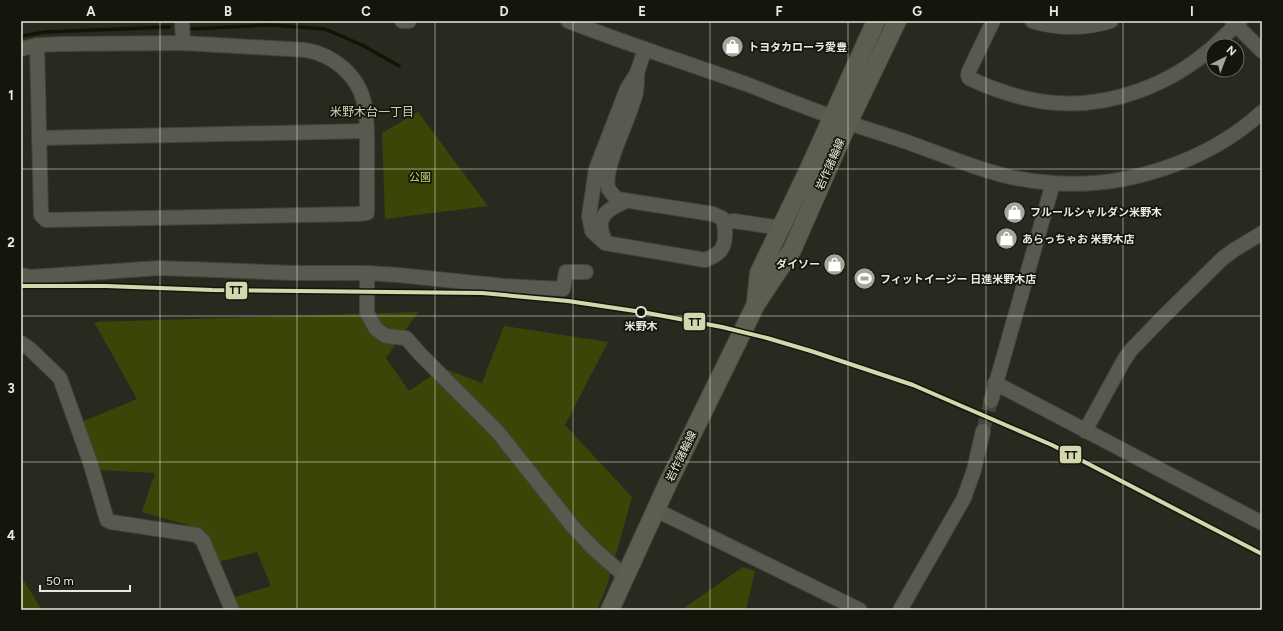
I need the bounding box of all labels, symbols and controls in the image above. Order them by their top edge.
text: A [86,4,96,19]
text: B [224,4,232,19]
text: C [361,4,371,19]
text: D [499,4,509,19]
text: E [638,4,646,19]
text: F [775,4,783,19]
text: G [912,4,922,19]
text: H [1049,4,1059,19]
text: I [1190,4,1194,19]
shop icon: トヨタカローラ愛豊 [719,34,745,60]
north arrow [1205,38,1245,78]
place label: トヨタカローラ愛豊 [748,41,847,54]
text: N [1224,43,1239,59]
text: 1 [8,88,14,103]
district label: 米野木台一丁目 [330,105,414,119]
street label: 岩作諸輪線 [813,136,848,192]
park label: 公園 [409,171,431,184]
shop icon: フルールシャルダン米野木 [1001,199,1027,225]
place label: フルールシャルダン米野木 [1030,206,1162,219]
shop icon: あらっちゃお 米野木店 [994,226,1020,252]
place label: あらっちゃお 米野木店 [1022,233,1135,246]
text: 2 [7,235,15,250]
shop icon: ダイソー [822,251,848,277]
place label: ダイソー [776,258,820,271]
sports icon: フィットイージー 日進米野木店 [851,266,877,292]
place label: フィットイージー 日進米野木店 [880,273,1036,286]
line badge: TT [225,281,248,300]
text: TT [230,284,243,297]
marker: 米野木 [635,306,647,318]
line badge: TT [683,312,706,331]
text: TT [689,316,702,329]
place label: 米野木 [625,320,658,333]
text: 3 [7,381,15,396]
street label: 岩作諸輪線 [664,429,699,484]
line badge: TT [1059,445,1082,464]
text: TT [1065,449,1078,462]
text: 4 [7,528,15,543]
scale bar [40,567,130,593]
text: 50 m [46,574,74,588]

